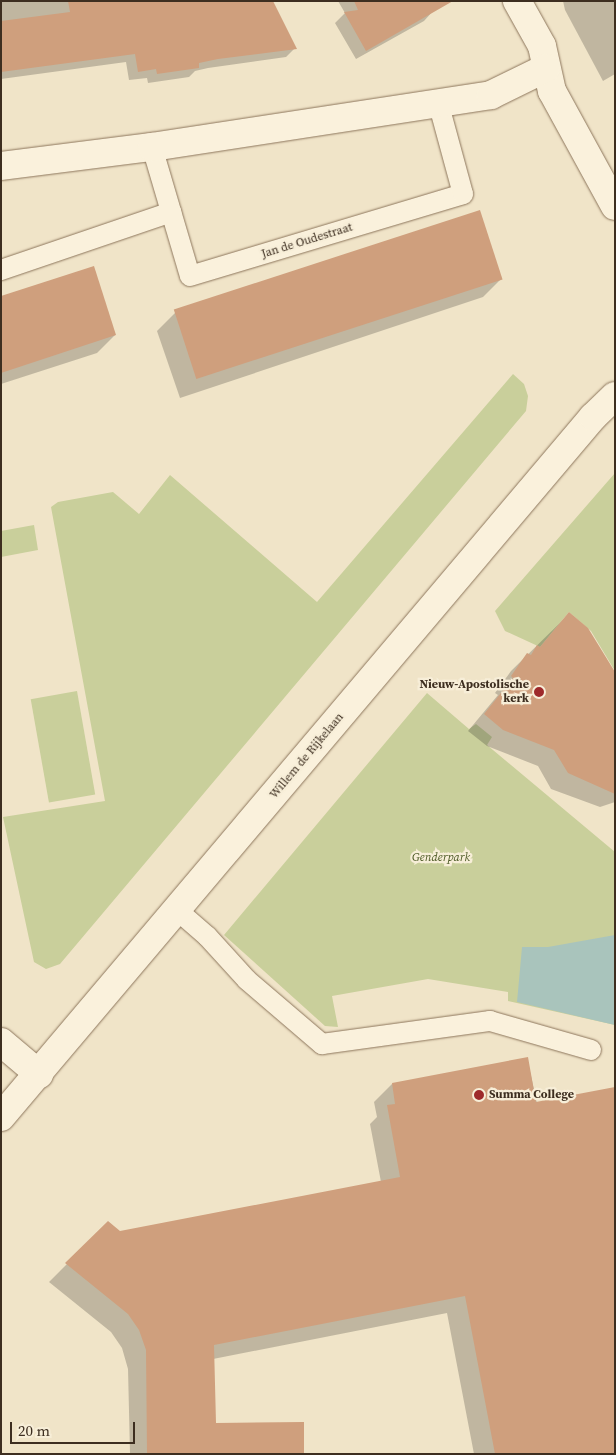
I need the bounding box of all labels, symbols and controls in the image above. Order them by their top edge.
street label: Jan de Oudestraat [260,220,354,262]
place label: Nieuw-Apostolische kerk [420,678,529,706]
marker: Nieuw-Apostolische kerk [533,686,545,698]
street label: Willem de Rijkelaan [267,710,347,802]
park label: Genderpark [412,851,470,865]
place label: Summa College [489,1088,574,1102]
marker: Summa College [473,1089,485,1101]
scale bar [12,1412,138,1444]
text: 20 m [18,1420,50,1441]

